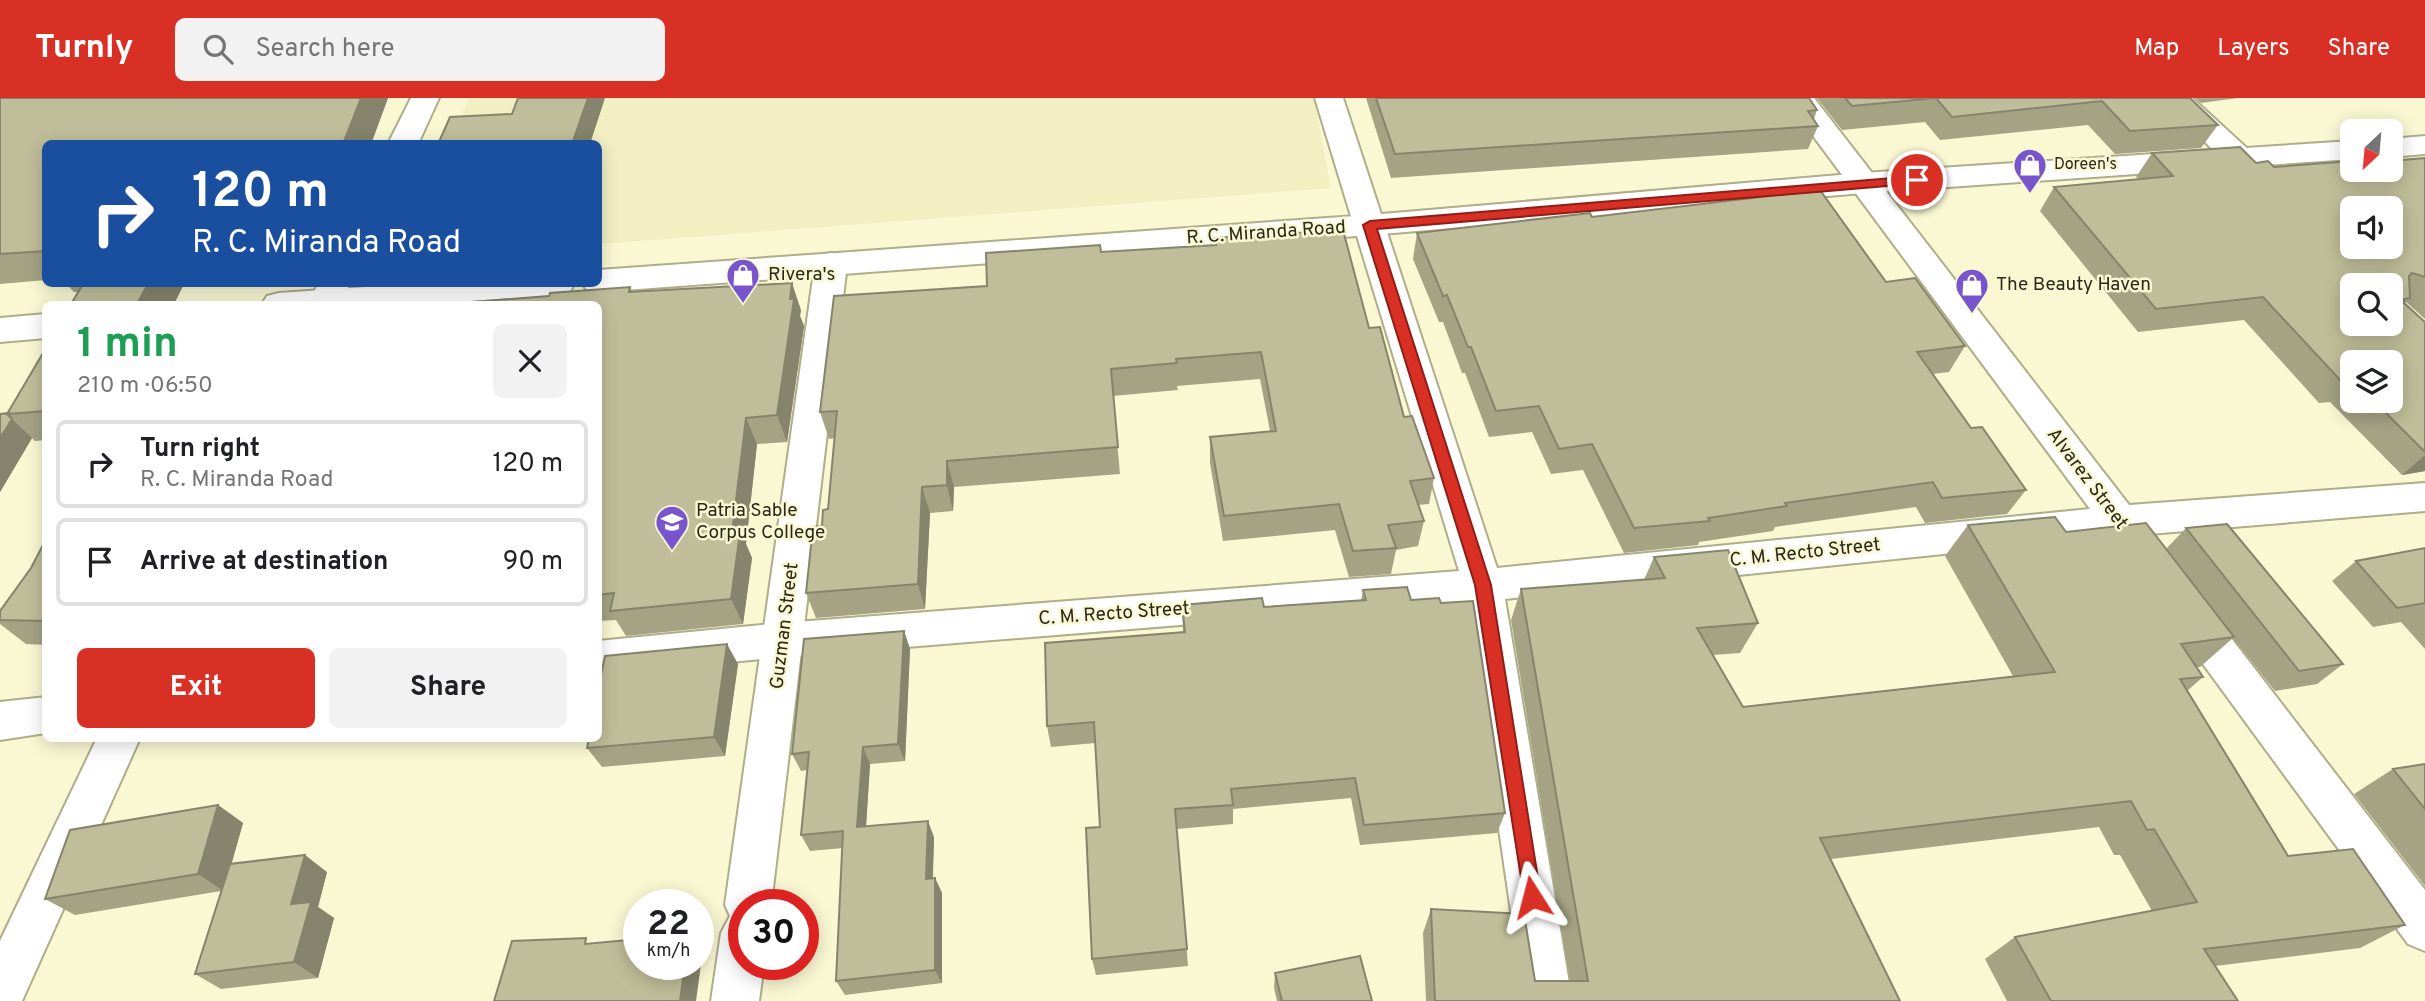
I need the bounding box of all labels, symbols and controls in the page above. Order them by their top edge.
search box [175,18,665,81]
text: Turnly [35,28,133,70]
icon: search [199,30,237,68]
text: Search here [255,33,394,66]
text: Map [2134,34,2179,64]
text: Layers [2217,34,2289,64]
text: Share [2327,34,2390,64]
north arrow [2340,119,2403,182]
map controls [2340,119,2403,413]
shop icon: Doreen's [2011,146,2049,195]
pin [1887,150,1947,210]
place label: Doreen's [2054,155,2117,175]
icon: arrive [1898,161,1936,199]
text: 120 m [192,163,329,225]
icon: right [77,168,168,259]
button: sound [2340,196,2403,259]
street label: R. C. Miranda Road [1185,215,1347,251]
text: R. C. Miranda Road [192,224,461,264]
shop icon: Rivera's [724,256,762,305]
place label: Rivera's [768,263,836,287]
shop icon: The Beauty Haven [1953,266,1991,315]
place label: The Beauty Haven [1996,273,2151,297]
button: search [2340,273,2403,336]
text: 1 min [77,319,178,372]
button: close [493,324,567,398]
button: layers [2340,350,2403,413]
text: 210 m · 06:50 [77,372,213,401]
street label: Alvarez Street [2041,424,2133,534]
text: Turn right [140,433,260,466]
icon: right [81,445,119,483]
text: 120 m [493,448,563,481]
text: R. C. Miranda Road [140,466,333,495]
place label: Patria Sable Corpus College [696,499,825,545]
school or university icon: Patria Sable Corpus College [653,503,691,552]
street label: C. M. Recto Street [1728,533,1882,573]
icon: arrive [81,543,119,581]
text: Arrive at destination [140,546,388,579]
text: 90 m [503,546,563,579]
street label: Guzman Street [765,561,805,691]
street label: C. M. Recto Street [1038,597,1190,631]
button: Exit [77,648,315,728]
button: Share [329,648,567,728]
position arrow [1495,860,1569,934]
speed limit sign: 30 [728,889,819,980]
text: 22 [647,903,690,947]
text: km/h [647,940,690,963]

